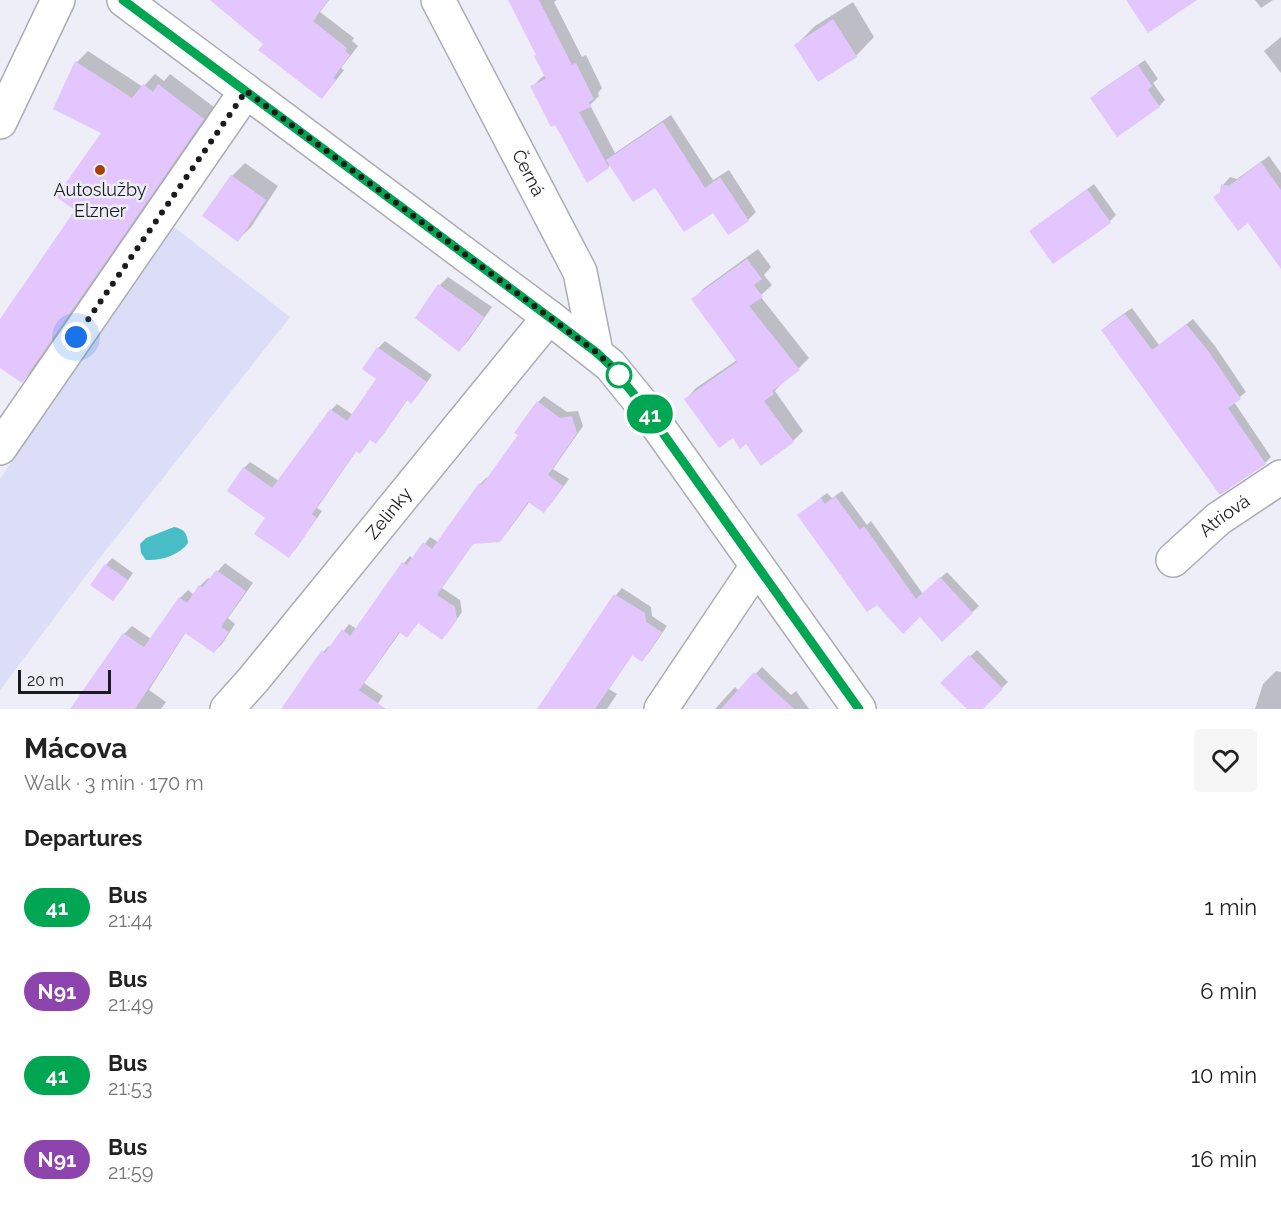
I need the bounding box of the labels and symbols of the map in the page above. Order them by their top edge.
street label: Černá [508,145,549,199]
marker: Autoslužby Elzner [93,163,107,177]
place label: Autoslužby Elzner [54,179,147,221]
your location [61,322,91,352]
unlabelled marker [606,362,632,388]
line badge: 41 [623,394,677,434]
street label: Zelinky [361,483,416,543]
street label: Atriová [1195,490,1253,541]
scale bar [18,667,111,694]

